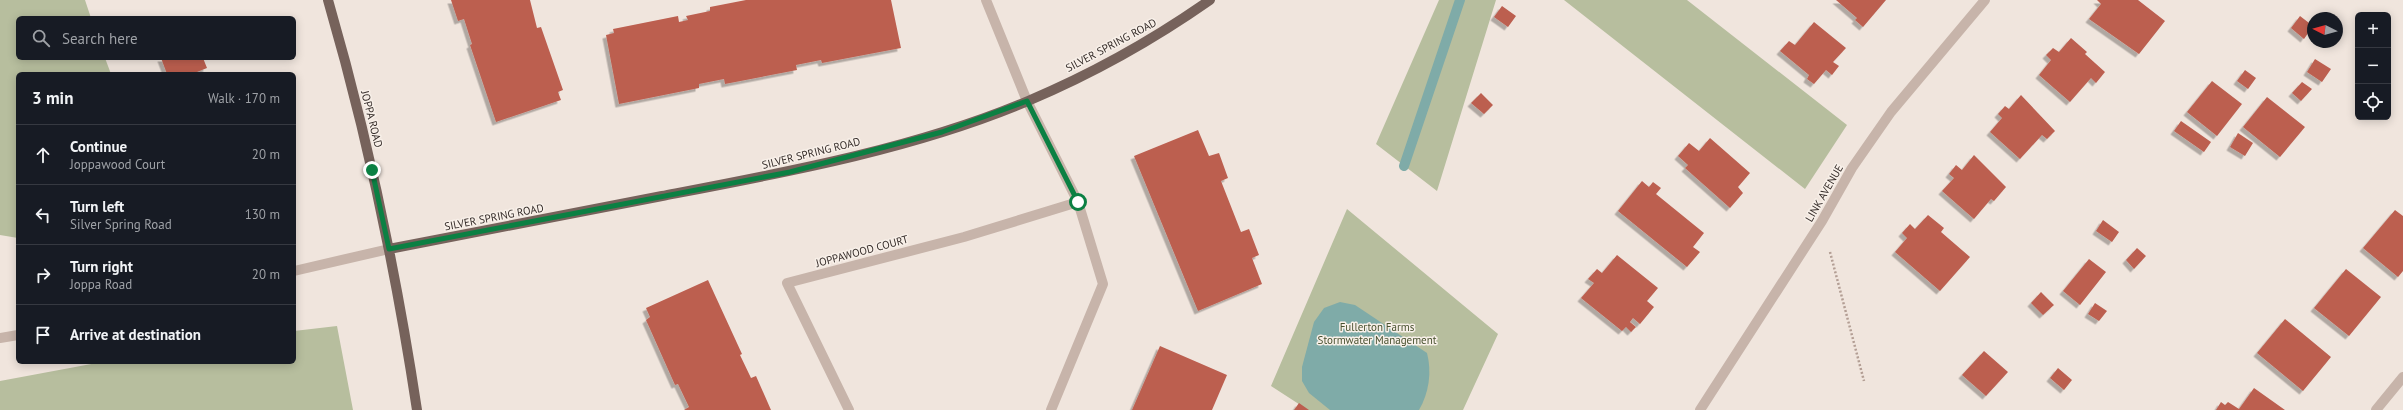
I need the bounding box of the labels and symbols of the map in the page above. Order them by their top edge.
north arrow [2307,12,2343,48]
street label: SILVER SPRING ROAD [1063,15,1159,75]
street label: JOPPA ROAD [358,88,386,149]
street label: SILVER SPRING ROAD [760,134,862,172]
route end [363,161,381,179]
street label: LINK AVENUE [1802,162,1846,224]
route start [1069,193,1087,211]
street label: SILVER SPRING ROAD [443,200,545,234]
street label: JOPPAWOOD COURT [813,232,910,270]
park label: Fullerton Farms Stormwater Management [1318,320,1437,347]

